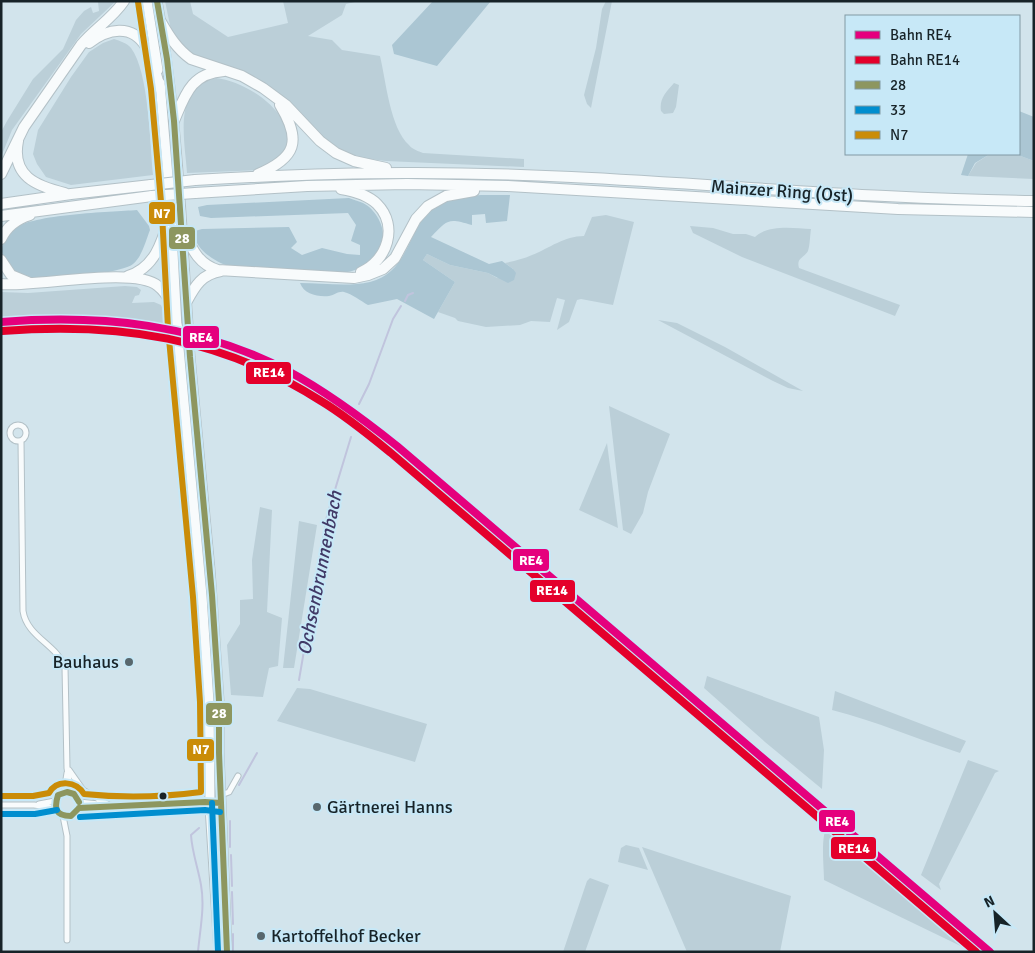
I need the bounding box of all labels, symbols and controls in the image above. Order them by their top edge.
legend [845,15,1020,155]
text: Bahn RE4 [890,26,952,44]
text: Bahn RE14 [890,51,960,69]
text: 28 [890,76,906,94]
text: 33 [890,101,906,119]
text: N7 [890,126,908,144]
street label: Mainzer Ring (Ost) [710,175,854,207]
line badge: N7 [148,201,176,225]
text: N7 [153,205,171,222]
line badge: 28 [168,226,196,250]
text: 28 [174,230,190,247]
line badge: RE4 [182,325,220,349]
text: RE4 [189,329,214,346]
line badge: RE14 [245,361,292,385]
text: RE14 [253,364,285,381]
water label: Ochsenbrunnenbach [292,488,348,657]
line badge: RE4 [512,548,550,572]
text: RE4 [519,552,544,569]
line badge: RE14 [529,579,576,603]
text: RE14 [536,582,568,599]
place label: Bauhaus [52,651,119,673]
marker: Bauhaus [123,656,135,668]
line badge: 28 [205,702,233,726]
text: 28 [211,705,227,722]
line badge: N7 [186,738,215,762]
text: N7 [192,741,210,758]
unlabelled marker [158,791,168,801]
place label: Gärtnerei Hanns [327,796,453,818]
marker: Gärtnerei Hanns [311,801,323,813]
line badge: RE4 [818,809,856,833]
text: RE4 [825,813,850,830]
line badge: RE14 [830,836,877,860]
text: RE14 [838,840,870,857]
north arrow [970,888,1020,938]
text: N [981,892,998,912]
place label: Kartoffelhof Becker [271,925,421,947]
marker: Kartoffelhof Becker [255,930,267,942]

